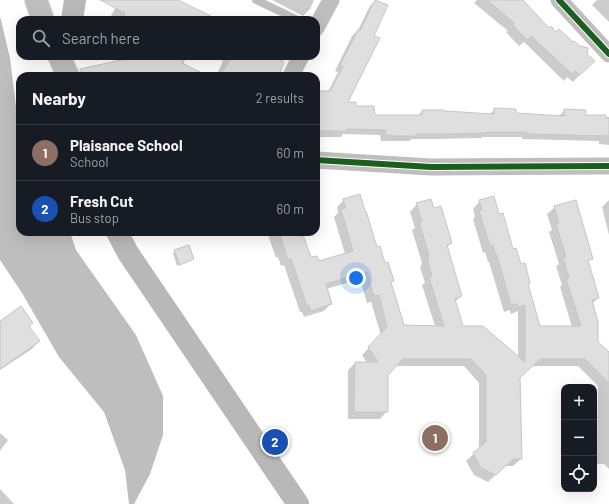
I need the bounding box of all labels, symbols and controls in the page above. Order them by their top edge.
search box [16,16,320,60]
icon: search [30,27,52,49]
text: Search here [62,29,140,47]
text: Nearby [32,88,86,108]
text: 2 results [256,90,304,106]
text: Plaisance School [70,136,183,154]
text: 1 [43,145,47,161]
text: 60 m [277,145,304,161]
text: School [70,154,108,170]
text: Fresh Cut [70,192,133,210]
text: 2 [41,201,49,217]
text: 60 m [277,201,304,217]
text: Bus stop [70,210,119,226]
your location [346,268,366,288]
map controls [561,384,597,492]
button: + [561,384,597,420]
button: − [561,420,597,456]
pin: 1 [422,423,448,453]
pin: 2 [262,427,288,457]
button: locate [561,456,597,492]

